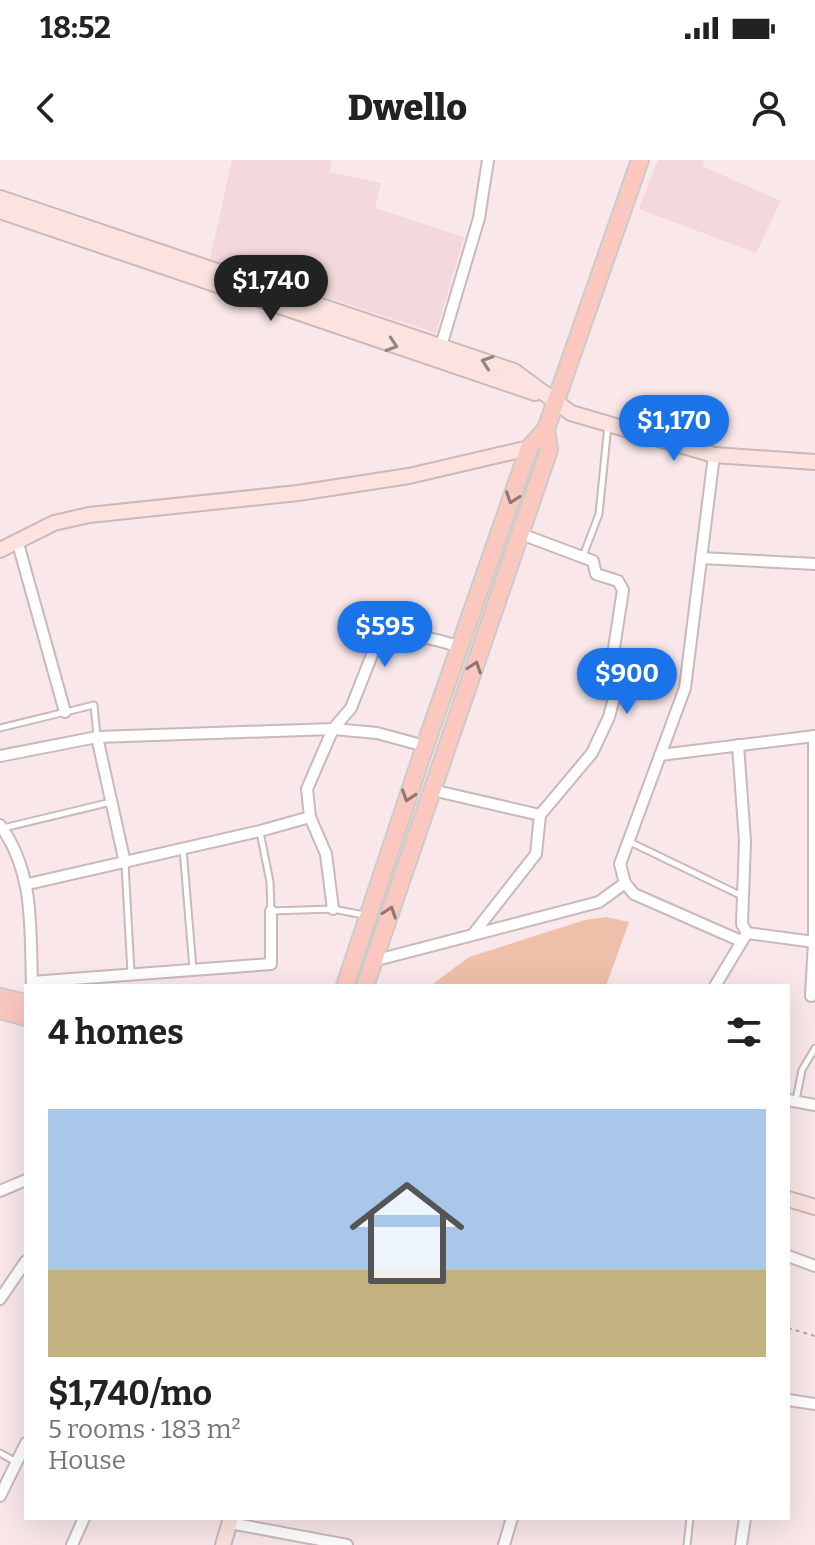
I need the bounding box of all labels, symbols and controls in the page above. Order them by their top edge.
text: 18:52 [40,10,111,46]
icon: back [24,86,68,130]
text: Dwello [348,86,467,130]
icon: person [747,86,791,130]
pin: $1,740 [206,255,336,323]
text: $1,740 [232,265,310,296]
one-way arrow [384,336,398,352]
one-way arrow [481,355,495,371]
pin: $1,170 [609,395,739,463]
text: $1,170 [637,405,711,436]
one-way arrow [505,490,521,504]
pin: $595 [338,601,432,669]
text: $595 [355,611,415,642]
pin: $900 [580,648,674,716]
text: $900 [595,658,659,689]
one-way arrow [465,660,482,674]
one-way arrow [402,789,418,803]
one-way arrow [380,906,397,920]
icon: filters [722,1010,766,1054]
text: 4 homes [48,1012,184,1053]
icon: home [335,1161,479,1305]
text: $1,740/mo [48,1373,212,1414]
text: 5 rooms · 183 m² [48,1414,241,1445]
text: House [48,1445,126,1476]

